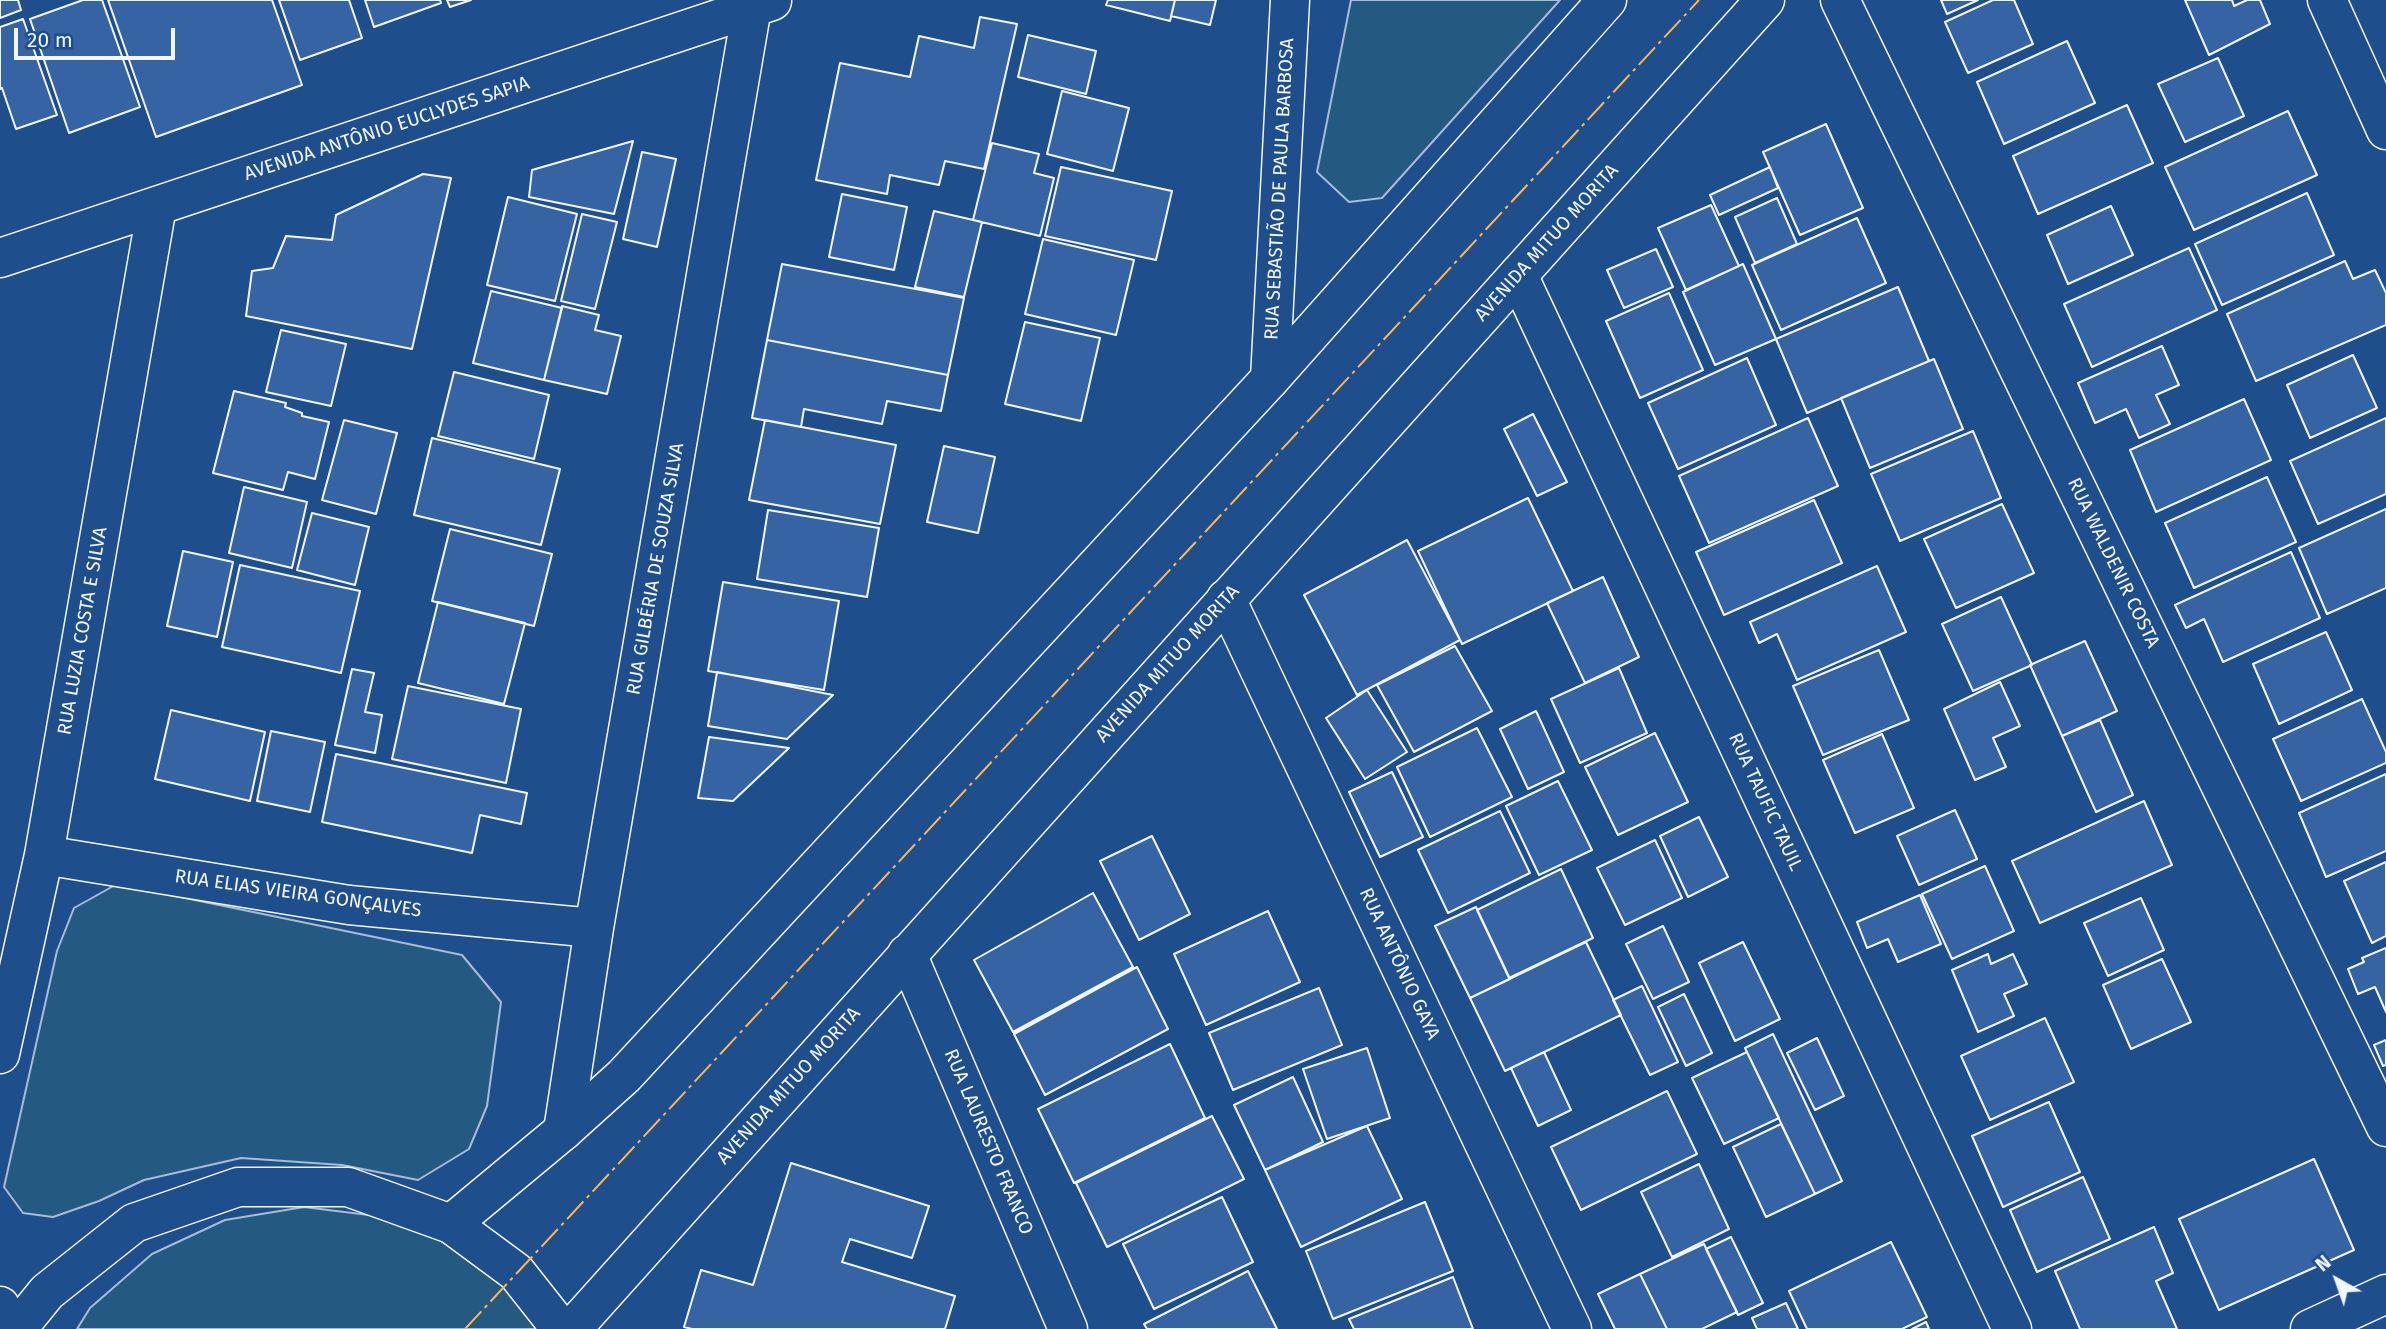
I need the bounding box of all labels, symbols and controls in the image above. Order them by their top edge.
scale bar [18,14,178,58]
text: 20 m [27,27,73,53]
street label: RUA SEBASTIÃO DE PAULA BARBOSA [1261,37,1299,341]
street label: AVENIDA ANTÔNIO EUCLYDES SAPIA [241,72,533,186]
street label: AVENIDA MITUO MORITA [1470,160,1624,326]
street label: RUA GILBÉRIA DE SOUZA SILVA [623,441,689,697]
street label: RUA WALDENIR COSTA [2062,474,2164,652]
street label: RUA LUZIA COSTA E SILVA [53,525,113,737]
street label: AVENIDA MITUO MORITA [1091,581,1245,747]
street label: RUA TAUFIC TAUIL [1723,729,1807,875]
street label: RUA ELIAS VIEIRA GONÇALVES [173,865,423,923]
street label: RUA ANTÔNIO GAYA [1354,884,1444,1044]
street label: AVENIDA MITUO MORITA [712,1003,866,1169]
street label: RUA LAURESTO FRANCO [939,1046,1037,1238]
north arrow [2302,1245,2372,1315]
text: N [2311,1251,2335,1276]

